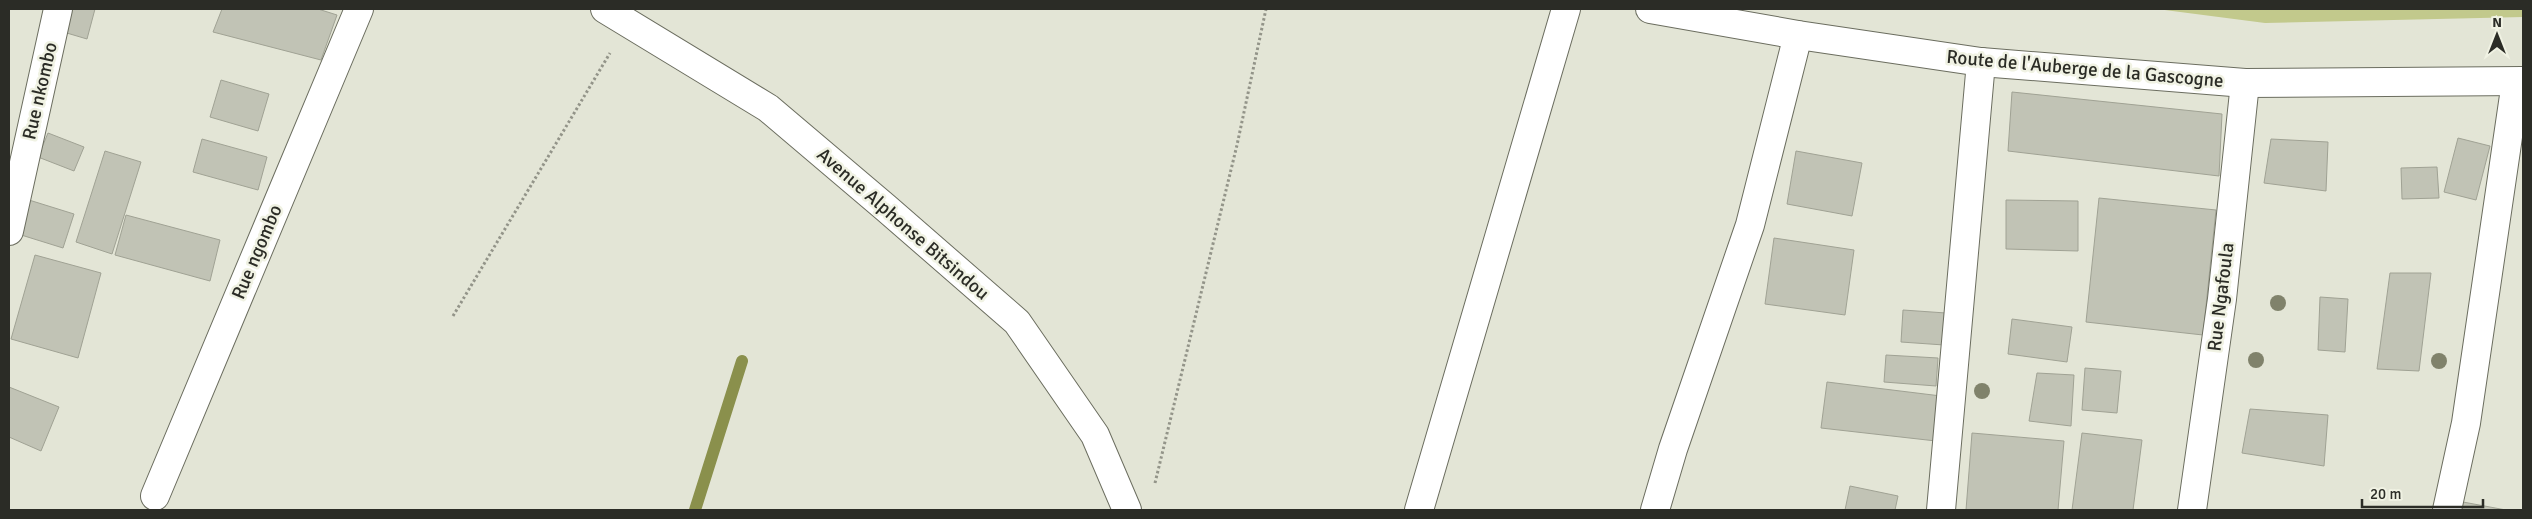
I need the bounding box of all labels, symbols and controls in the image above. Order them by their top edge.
north arrow [2472,10,2522,60]
text: N [2492,14,2502,31]
street label: Rue nkombo [17,40,63,142]
street label: Route de l'Auberge de la Gascogne [1945,45,2225,93]
street label: Avenue Alphonse Bitsindou [812,143,994,305]
street label: Rue ngombo [226,201,288,303]
street label: Rue Ngafoula [2202,241,2240,353]
scale bar [2362,476,2483,508]
text: 20 m [2370,485,2401,503]

